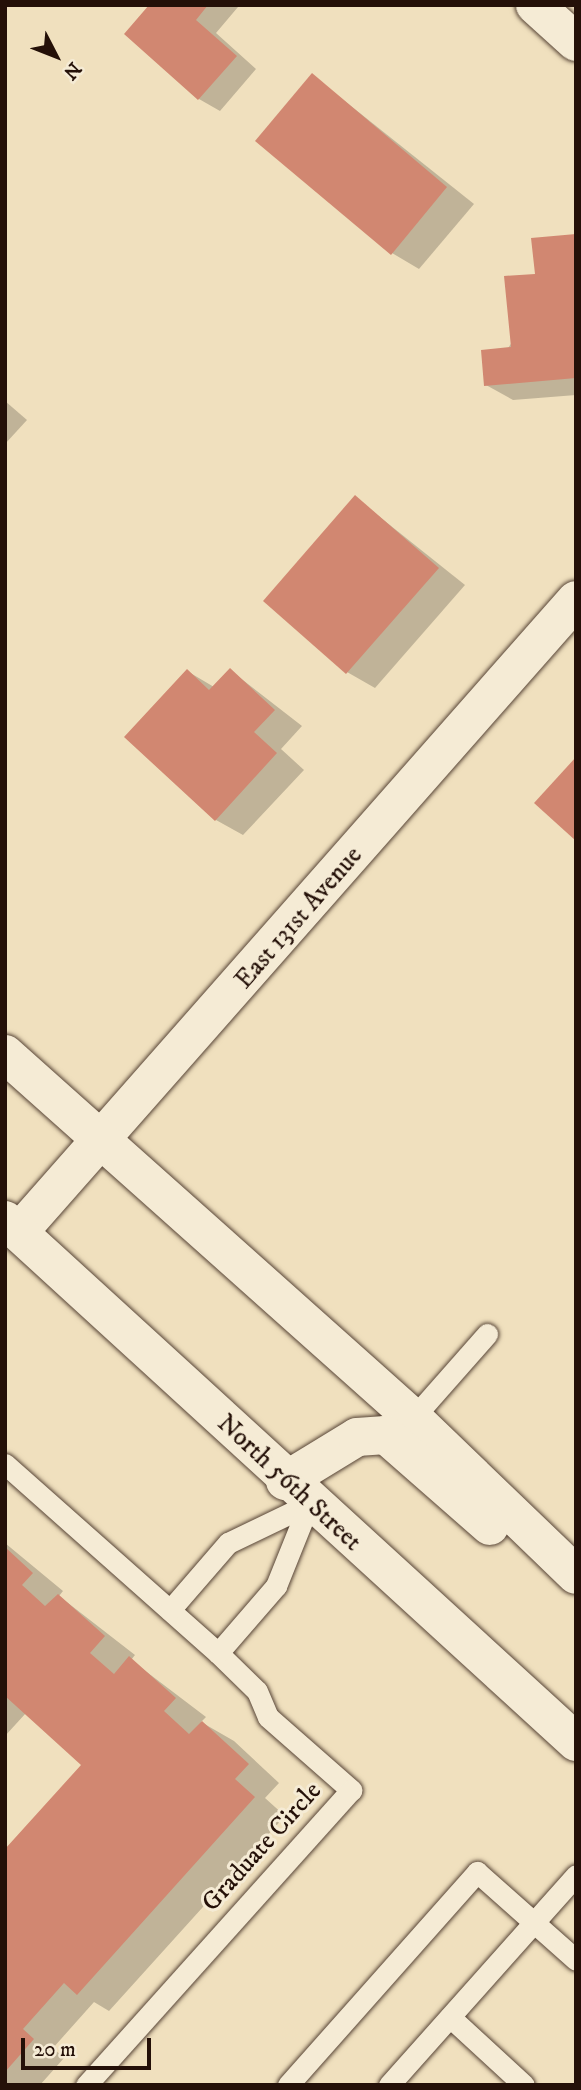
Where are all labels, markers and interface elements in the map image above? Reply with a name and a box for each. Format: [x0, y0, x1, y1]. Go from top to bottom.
north arrow [21, 21, 91, 91]
text: N [58, 57, 86, 84]
street label: East 131st Avenue [229, 840, 369, 996]
street label: North 56th Street [210, 1408, 368, 1558]
street label: Graduate Circle [196, 1776, 328, 1918]
scale bar [24, 2024, 154, 2068]
text: 20 m [34, 2037, 76, 2063]

